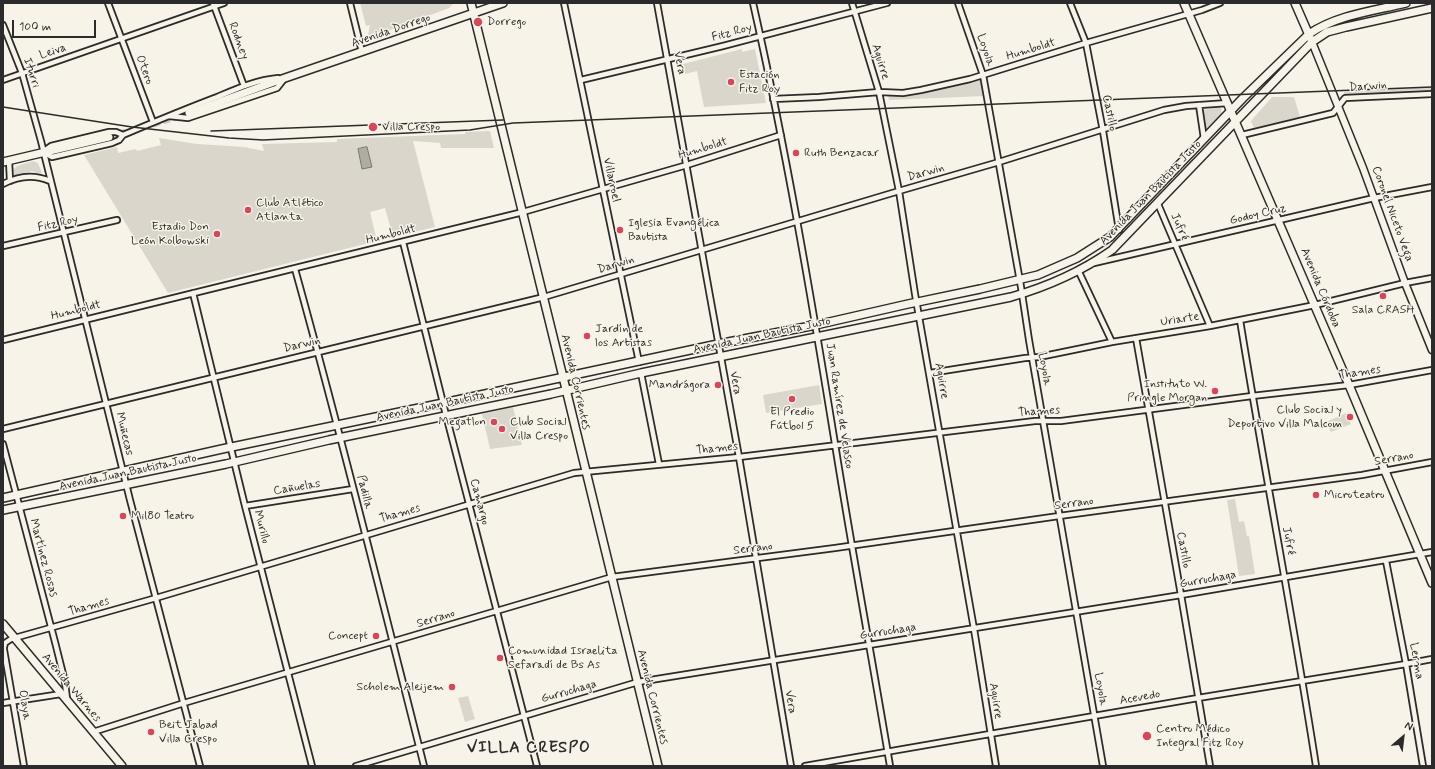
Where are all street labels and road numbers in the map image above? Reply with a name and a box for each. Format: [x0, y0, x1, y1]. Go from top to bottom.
street label: Avenida Dorrego [350, 11, 432, 51]
street label: Rodney [225, 20, 251, 62]
street label: Fitz Roy [710, 21, 754, 45]
street label: Loyola [973, 32, 997, 68]
street label: Humboldt [1005, 36, 1057, 64]
street label: Leiva [38, 41, 68, 63]
street label: Aguirre [868, 43, 892, 81]
street label: Vera [670, 50, 688, 76]
street label: Otero [132, 53, 156, 87]
street label: Iturri [19, 56, 43, 90]
street label: Darwin [1349, 79, 1387, 95]
street label: Castillo [1098, 94, 1120, 132]
street label: Humboldt [677, 135, 729, 163]
street label: Avenida Juan Bautista Justo [1097, 138, 1205, 248]
street label: Villarroel [599, 156, 623, 204]
street label: Darwin [906, 161, 946, 185]
street label: Coronel Niceto Vega [1368, 164, 1416, 264]
street label: Godoy Cruz [1228, 201, 1288, 229]
street label: Jufré [1167, 211, 1191, 243]
street label: Fitz Roy [36, 212, 80, 236]
street label: Humboldt [365, 222, 417, 248]
street label: Avenida Córdoba [1297, 246, 1343, 330]
street label: Darwin [596, 253, 636, 277]
street label: Humboldt [50, 298, 102, 324]
street label: Uriarte [1160, 310, 1200, 330]
street label: Avenida Juan Bautista Justo [692, 314, 832, 358]
street label: Avenida Corrientes [557, 333, 593, 431]
street label: Darwin [282, 334, 322, 356]
street label: Juan Ramírez de Velasco [822, 342, 856, 470]
street label: Loyola [1034, 351, 1054, 387]
street label: Aguirre [931, 362, 951, 400]
street label: Thames [1338, 363, 1382, 383]
street label: Vera [726, 370, 744, 396]
street label: Avenida Juan Bautista Justo [375, 382, 515, 426]
street label: Thames [1017, 403, 1061, 421]
street label: Muñecas [112, 411, 136, 457]
street label: Thames [695, 440, 739, 458]
street label: Serrano [1373, 449, 1415, 469]
street label: Avenida Juan Bautista Justo [58, 451, 198, 495]
street label: Padilla [353, 474, 375, 510]
street label: Cañuelas [273, 477, 321, 499]
street label: Camargo [466, 477, 492, 527]
street label: Serrano [1054, 494, 1094, 514]
street label: Thames [378, 501, 422, 527]
street label: Murillo [250, 509, 272, 545]
street label: Martínez Rosas [26, 517, 60, 599]
street label: Jufré [1278, 526, 1298, 556]
street label: Castillo [1173, 531, 1193, 569]
street label: Serrano [733, 539, 773, 559]
street label: Gurruchaga [1179, 568, 1237, 592]
street label: Thames [67, 594, 111, 620]
street label: Serrano [415, 606, 457, 632]
street label: Gurruchaga [859, 620, 917, 644]
street label: Lerma [1406, 641, 1426, 681]
street label: Avenida Corrientes [633, 648, 671, 746]
street label: Avenida Warnes [38, 651, 104, 725]
street label: Loyola [1090, 671, 1110, 707]
street label: Gurruchaga [540, 677, 598, 707]
street label: Aguirre [985, 682, 1005, 720]
street label: Acevedo [1119, 687, 1161, 709]
street label: Olaya [15, 689, 33, 721]
street label: Vera [781, 689, 799, 715]

